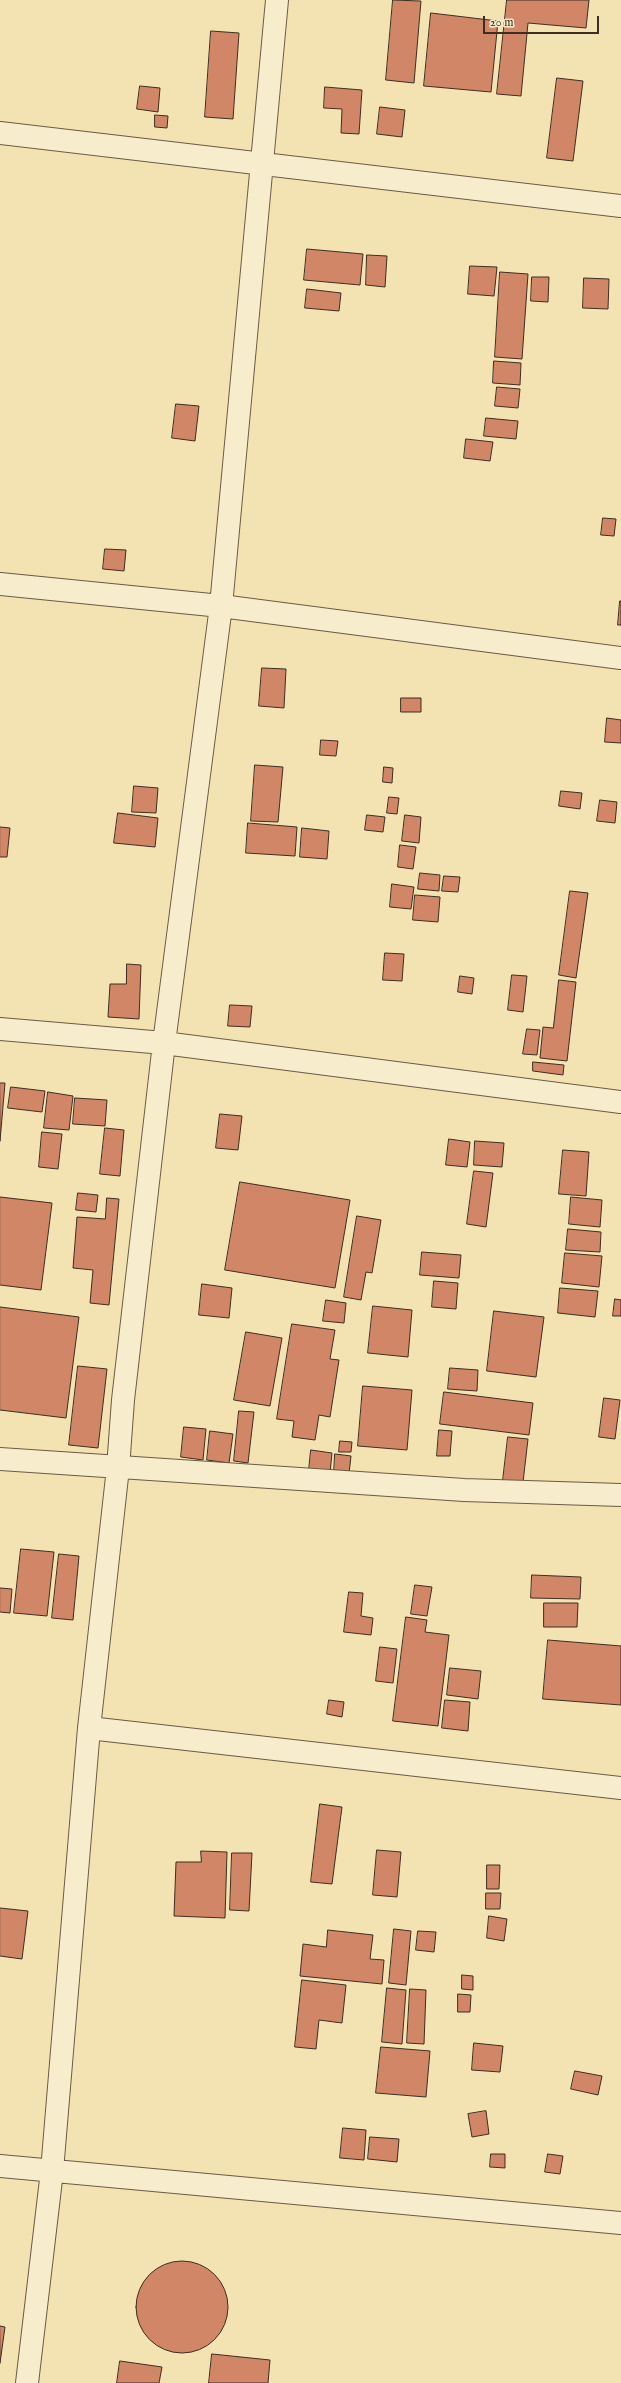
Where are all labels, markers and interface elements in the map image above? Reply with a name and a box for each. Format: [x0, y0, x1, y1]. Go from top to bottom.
scale bar [485, 8, 601, 34]
text: 20 m [490, 15, 513, 30]

